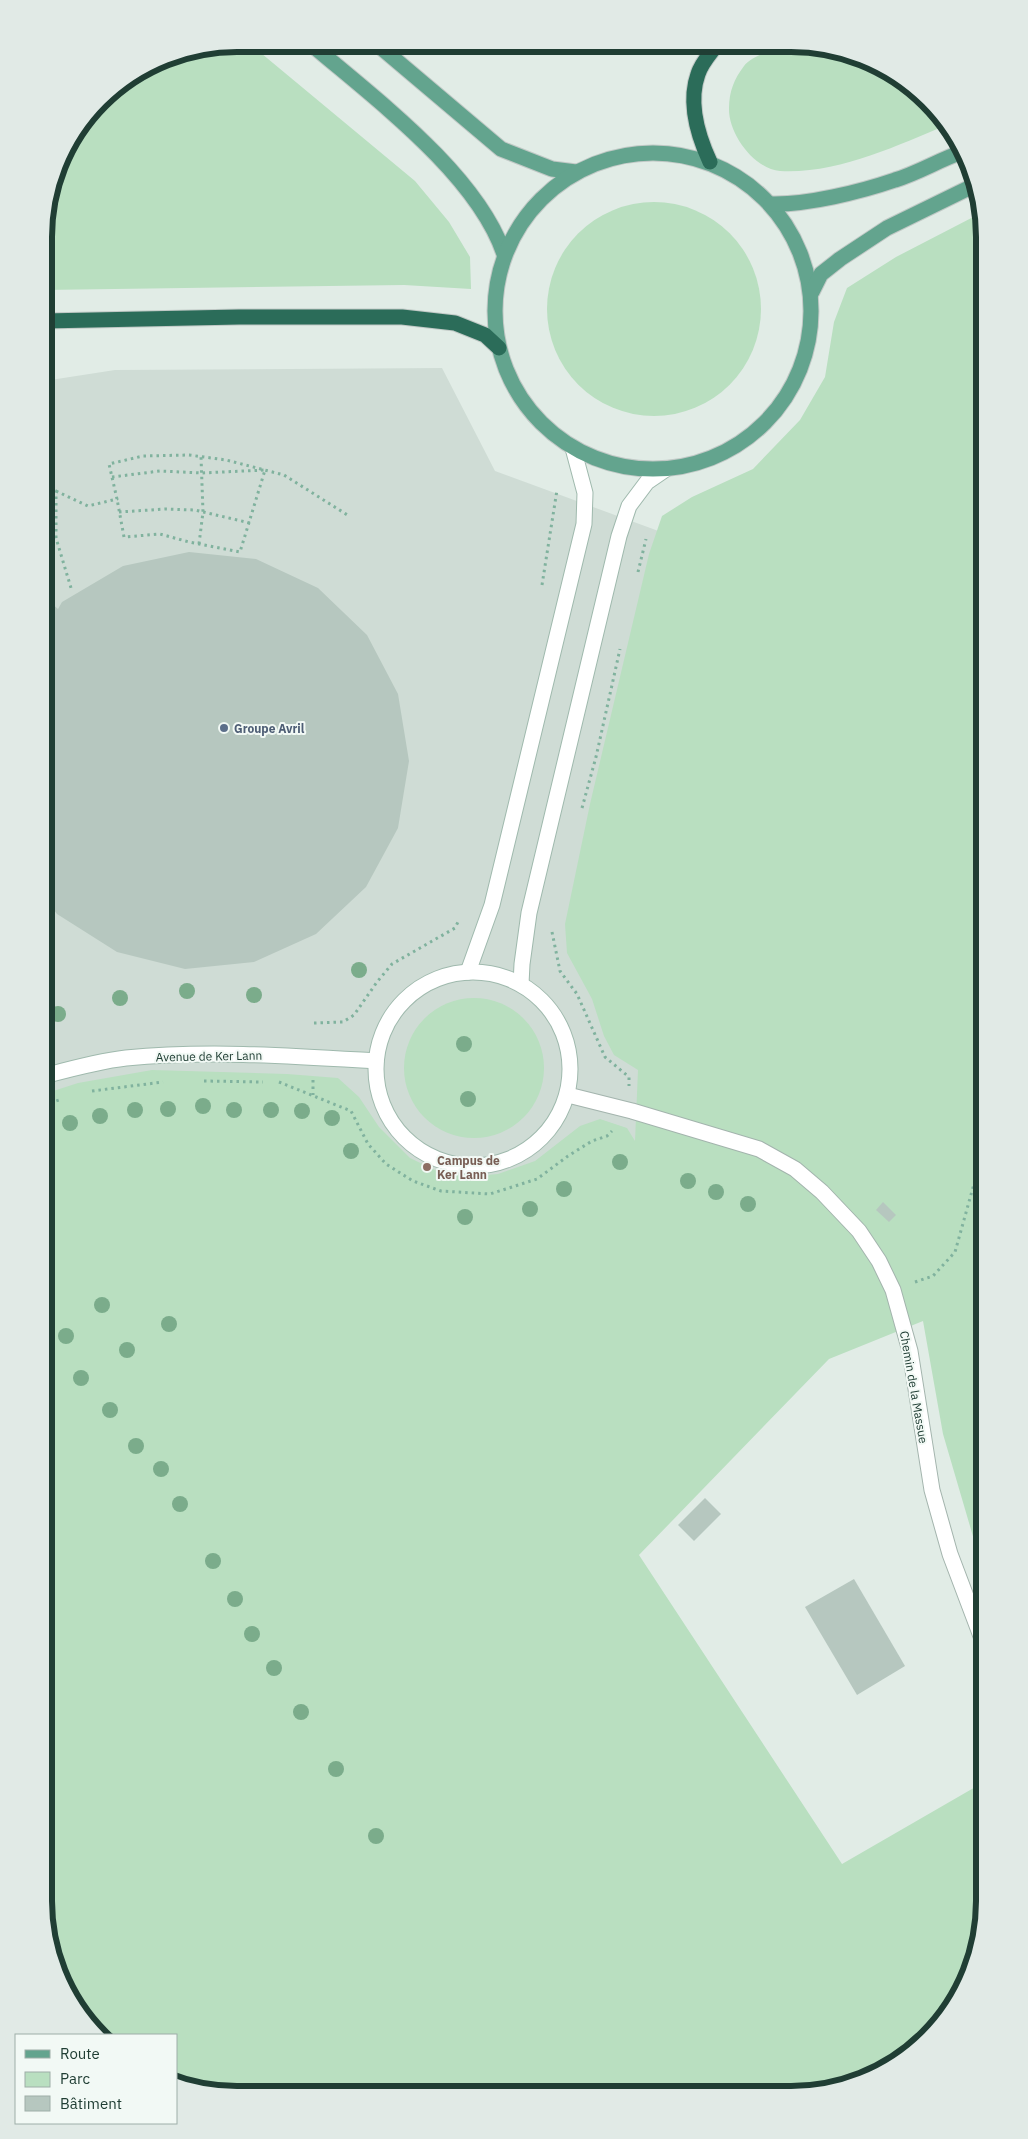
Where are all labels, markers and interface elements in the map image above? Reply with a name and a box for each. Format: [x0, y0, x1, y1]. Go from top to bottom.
place label: Groupe Avril [234, 721, 305, 736]
marker: Groupe Avril [218, 722, 230, 734]
street label: Avenue de Ker Lann [156, 1048, 262, 1064]
place label: Campus de Ker Lann [437, 1153, 500, 1182]
marker: Campus de Ker Lann [421, 1161, 433, 1173]
street label: Chemin de la Massue [897, 1330, 931, 1445]
legend [15, 2034, 178, 2124]
text: Route [60, 2044, 100, 2063]
text: Parc [60, 2069, 90, 2088]
text: Bâtiment [60, 2094, 122, 2113]

